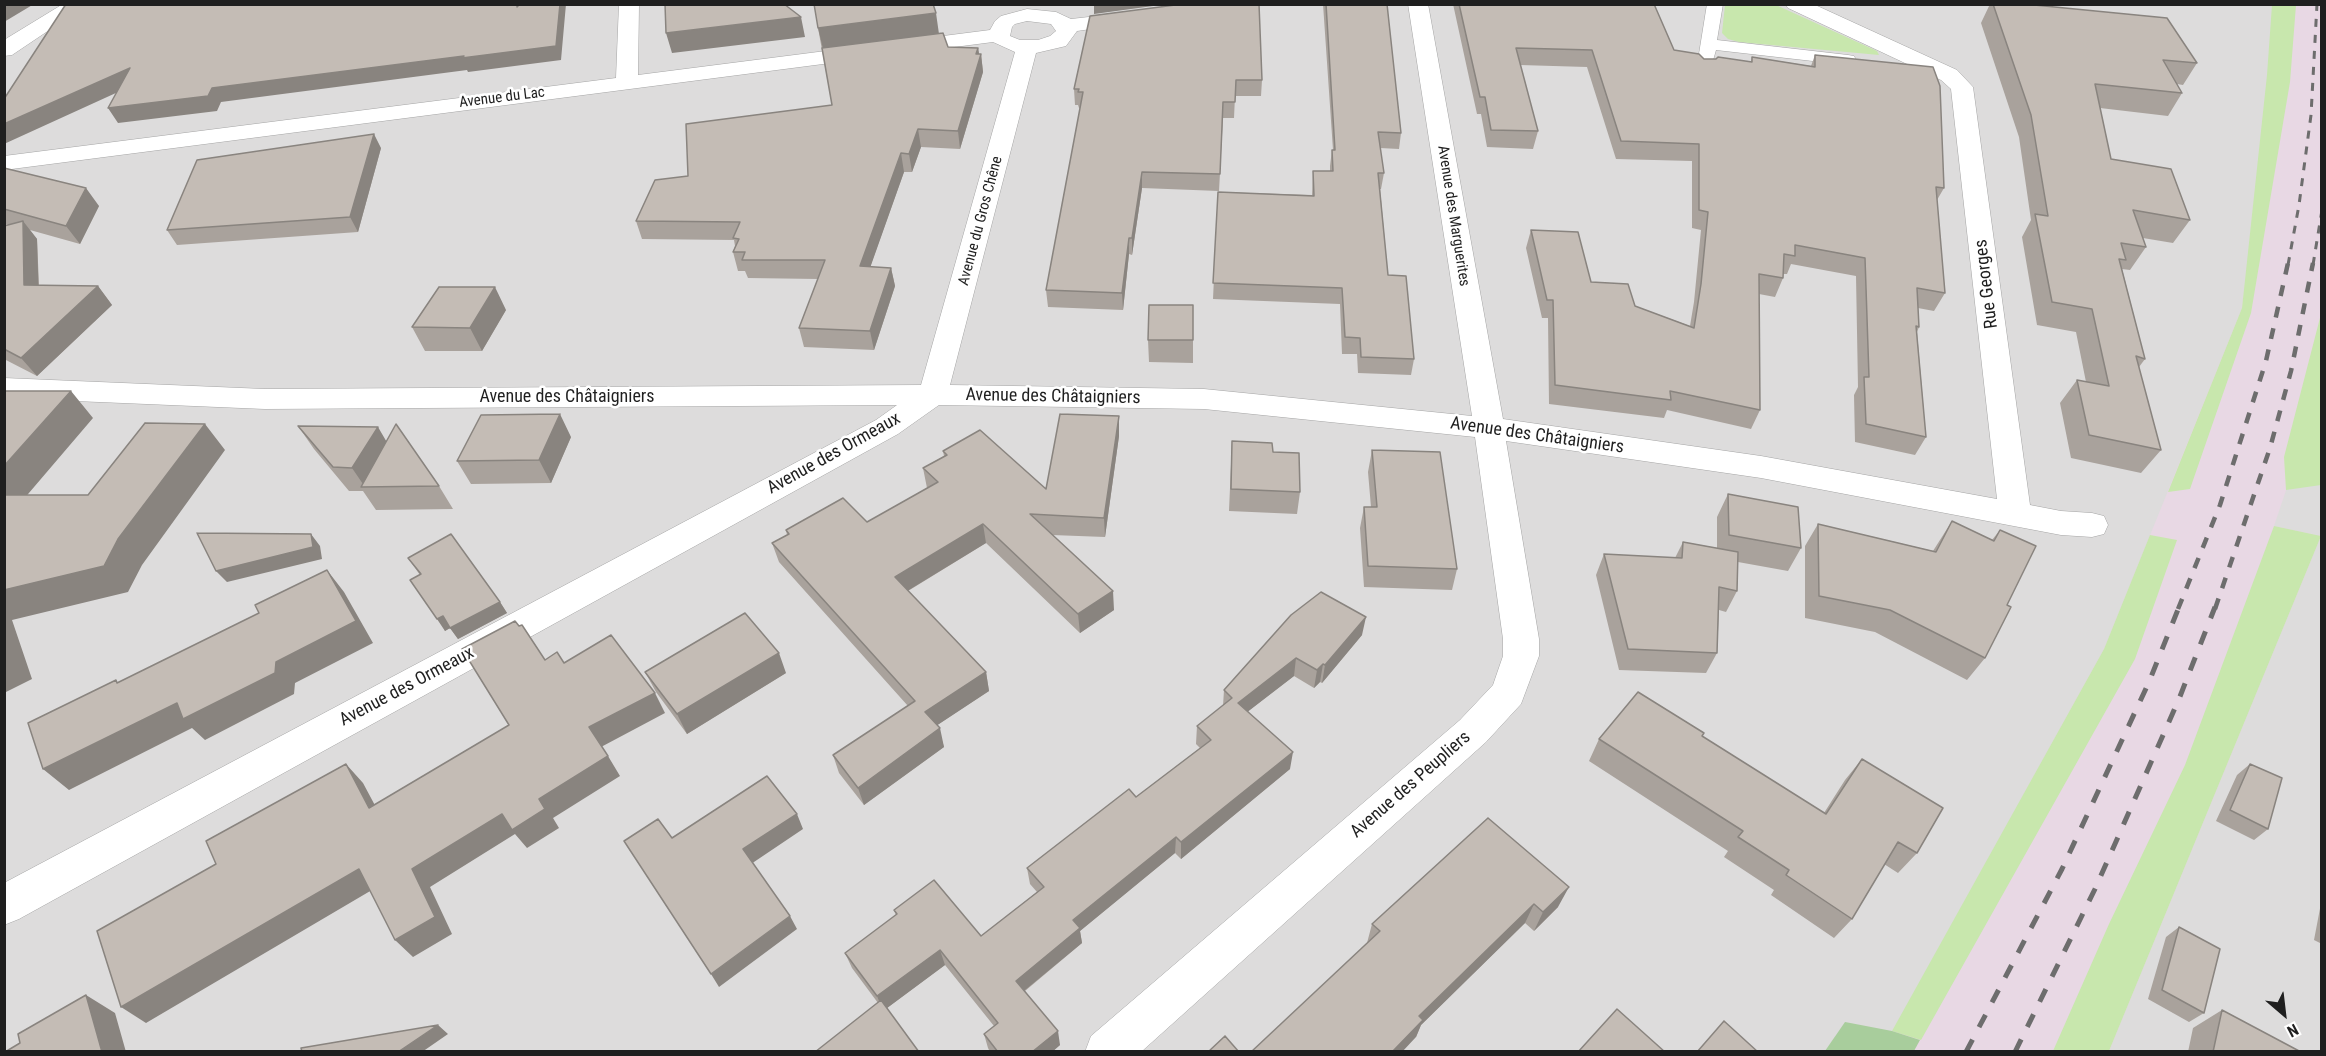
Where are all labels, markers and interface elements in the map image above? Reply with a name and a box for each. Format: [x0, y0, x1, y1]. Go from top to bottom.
street label: Avenue du Lac [458, 84, 546, 112]
street label: Avenue des Marguerites [1433, 144, 1473, 288]
street label: Avenue du Gros Chêne [955, 154, 1007, 288]
street label: Rue Georges [1971, 238, 2003, 330]
street label: Avenue des Châtaigniers [965, 385, 1141, 409]
street label: Avenue des Châtaigniers [479, 386, 655, 408]
street label: Avenue des Ormeaux [764, 408, 904, 500]
street label: Avenue des Châtaigniers [1449, 413, 1625, 459]
street label: Avenue des Ormeaux [336, 642, 478, 732]
street label: Avenue des Peupliers [1347, 727, 1475, 843]
north arrow [2254, 984, 2314, 1044]
text: N [2284, 1020, 2301, 1041]

